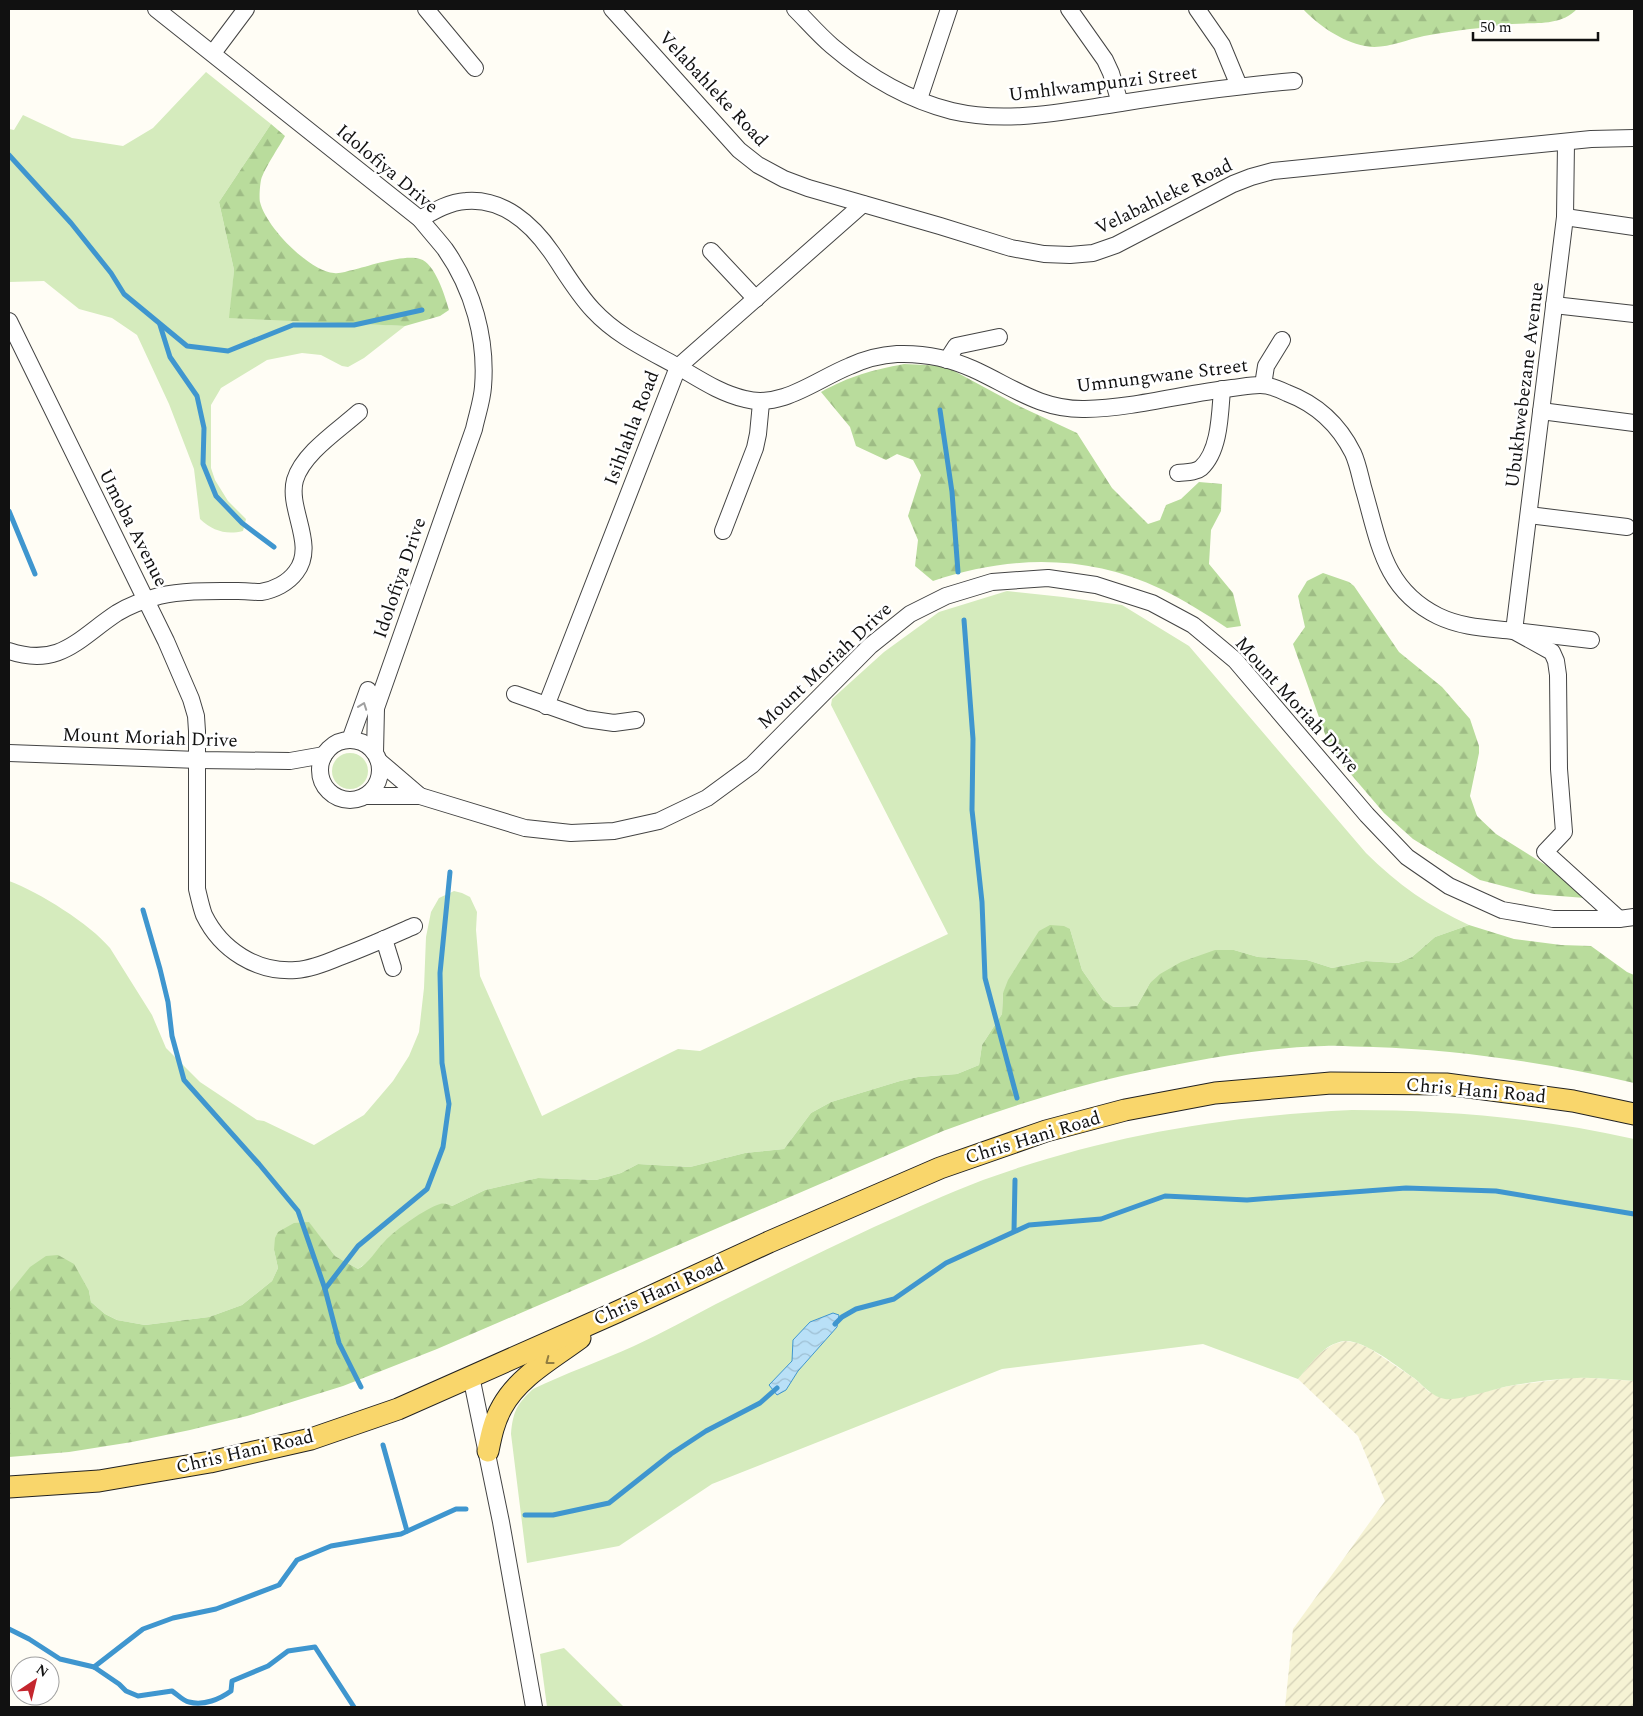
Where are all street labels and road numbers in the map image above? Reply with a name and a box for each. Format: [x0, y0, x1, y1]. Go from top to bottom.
street label: Velabahleke Road [651, 24, 775, 154]
street label: Umhlwampunzi Street [1007, 58, 1199, 110]
street label: Idolofiya Drive [329, 117, 445, 221]
street label: Velabahleke Road [1090, 151, 1238, 243]
street label: Ubukhwebezane Avenue [1498, 280, 1552, 490]
street label: Umnungwane Street [1074, 351, 1250, 401]
street label: Isihlahla Road [597, 366, 667, 490]
street label: Umoba Avenue [91, 464, 175, 592]
street label: Idolofiya Drive [366, 514, 434, 642]
street label: Mount Moriah Drive [751, 596, 899, 736]
street label: Mount Moriah Drive [1228, 630, 1366, 780]
street label: Mount Moriah Drive [62, 720, 238, 756]
street label: Chris Hani Road [1405, 1070, 1547, 1112]
street label: Chris Hani Road [962, 1104, 1104, 1172]
street label: Chris Hani Road [589, 1250, 729, 1334]
street label: Chris Hani Road [173, 1422, 317, 1482]

